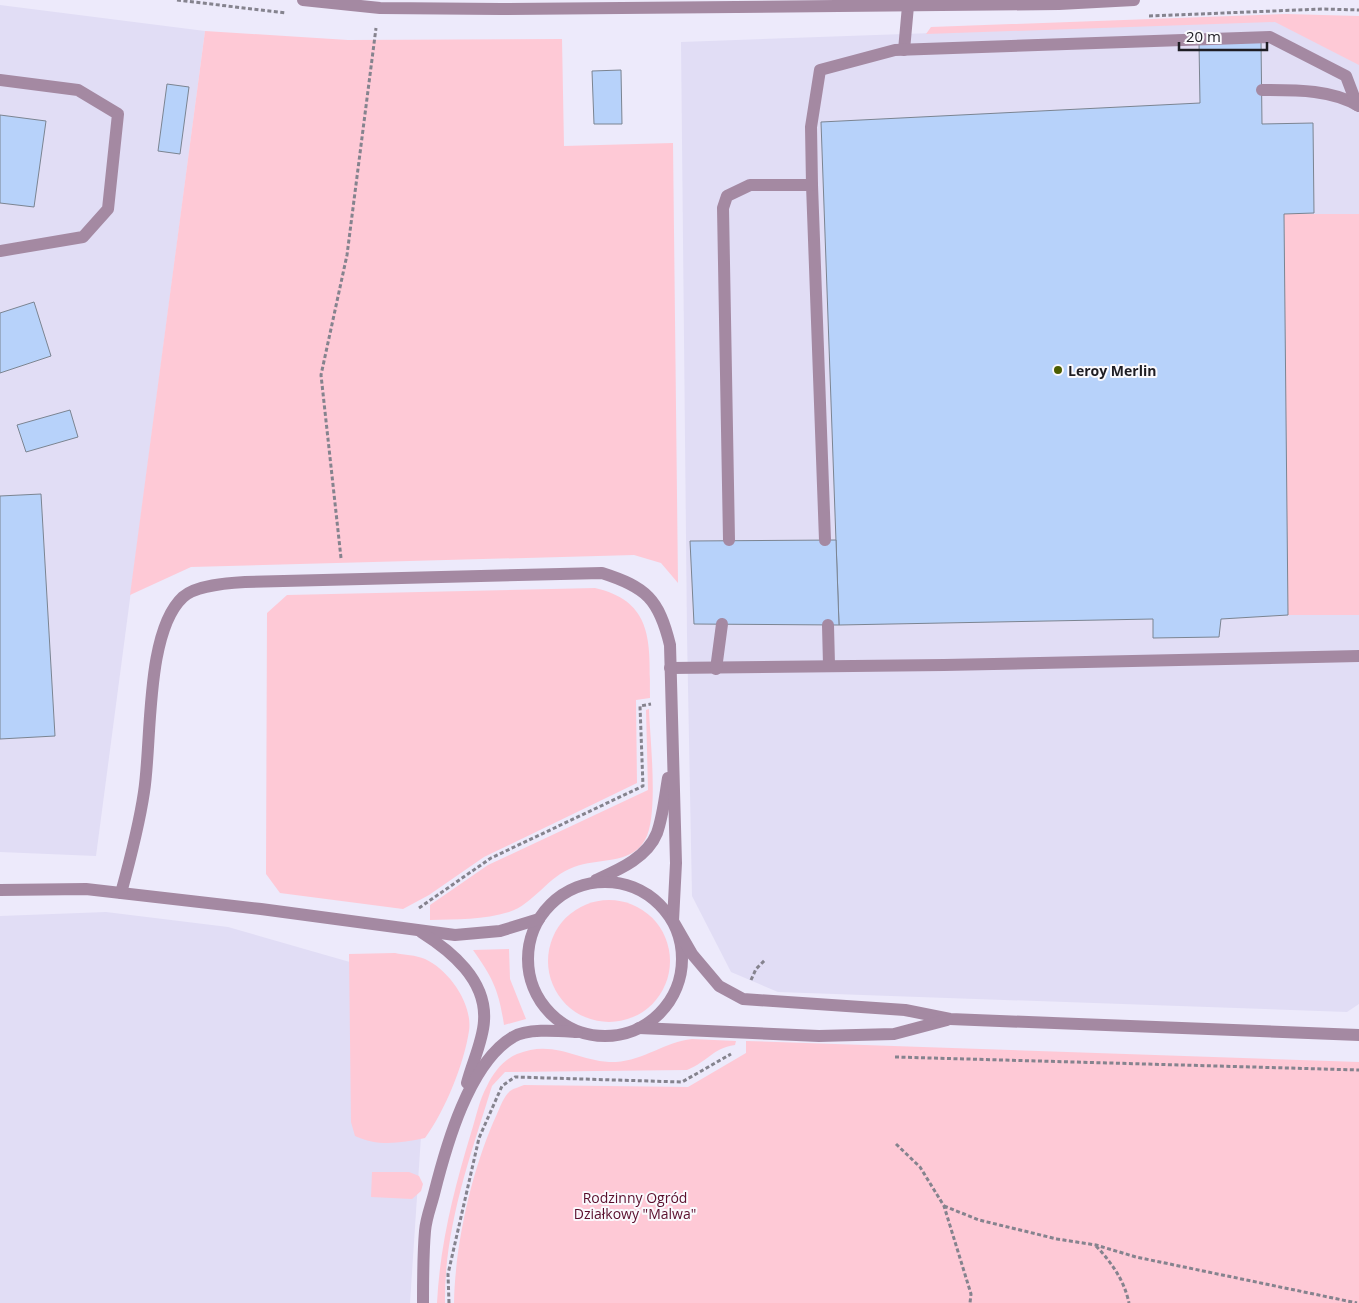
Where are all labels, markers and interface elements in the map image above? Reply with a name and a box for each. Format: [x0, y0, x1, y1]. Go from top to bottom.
scale bar [1179, 20, 1266, 52]
text: 20 m [1186, 26, 1221, 46]
place label: Leroy Merlin [1068, 361, 1156, 380]
marker: Leroy Merlin [1052, 364, 1064, 376]
park label: Rodzinny Ogród Działkowy "Malwa" [574, 1188, 696, 1223]

